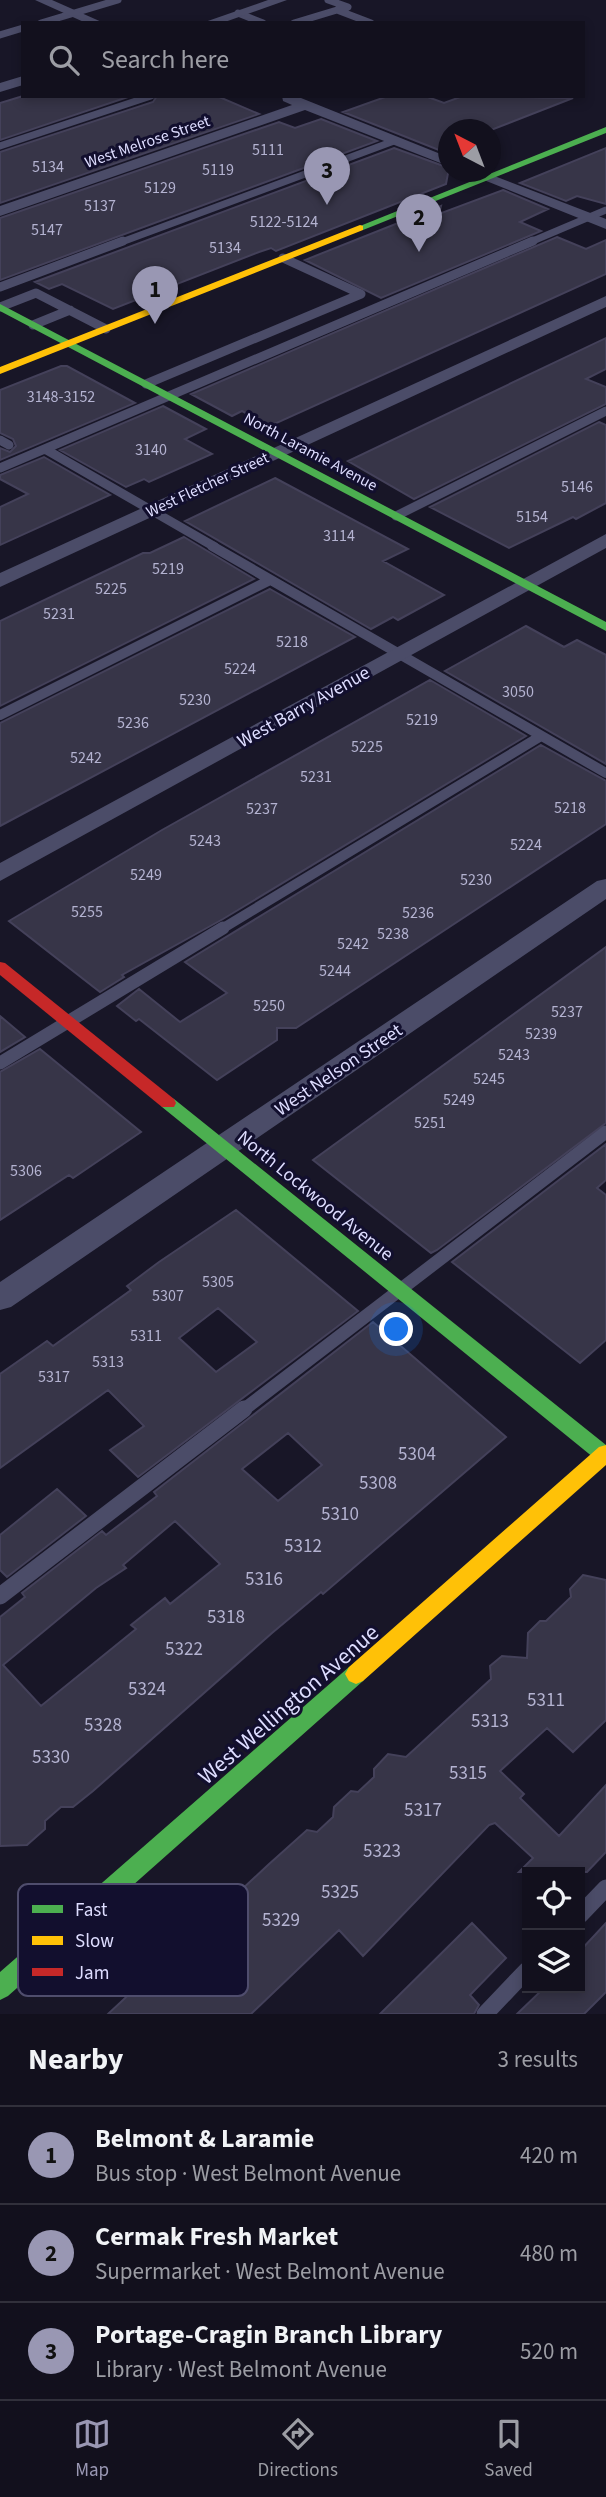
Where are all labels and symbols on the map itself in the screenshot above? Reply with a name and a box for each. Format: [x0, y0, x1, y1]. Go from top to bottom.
street label: West Melrose Street [82, 110, 213, 174]
north arrow [438, 119, 501, 182]
house number: 5111 [252, 139, 284, 161]
pin: 3 [304, 147, 350, 205]
house number: 5134 [32, 156, 64, 178]
house number: 5119 [202, 159, 234, 181]
house number: 5129 [144, 177, 176, 199]
pin: 2 [396, 194, 442, 252]
house number: 5137 [84, 195, 116, 217]
house number: 5122-5124 [250, 211, 318, 233]
house number: 5147 [31, 219, 63, 241]
house number: 5134 [209, 237, 241, 259]
pin: 1 [132, 266, 178, 324]
house number: 3148-3152 [27, 386, 95, 408]
street label: North Laramie Avenue [240, 407, 381, 497]
house number: 3140 [135, 439, 167, 461]
street label: West Fletcher Street [142, 447, 273, 523]
house number: 5146 [561, 476, 593, 498]
house number: 5154 [516, 506, 548, 528]
house number: 3114 [323, 525, 355, 547]
house number: 5219 [152, 558, 184, 580]
house number: 5225 [95, 578, 127, 600]
house number: 5231 [43, 603, 75, 625]
house number: 5218 [276, 631, 308, 653]
house number: 5224 [224, 658, 256, 680]
street label: West Barry Avenue [233, 660, 375, 755]
house number: 3050 [502, 681, 534, 703]
house number: 5230 [179, 689, 211, 711]
house number: 5219 [406, 709, 438, 731]
house number: 5236 [117, 712, 149, 734]
house number: 5225 [351, 736, 383, 758]
house number: 5242 [70, 747, 102, 769]
house number: 5231 [300, 766, 332, 788]
house number: 5218 [554, 797, 586, 819]
house number: 5237 [246, 798, 278, 820]
house number: 5243 [189, 830, 221, 852]
house number: 5224 [510, 834, 542, 856]
house number: 5249 [130, 864, 162, 886]
house number: 5230 [460, 869, 492, 891]
house number: 5255 [71, 901, 103, 923]
house number: 5236 [402, 902, 434, 924]
house number: 5238 [377, 923, 409, 945]
house number: 5242 [337, 933, 369, 955]
house number: 5244 [319, 960, 351, 982]
house number: 5250 [253, 995, 285, 1017]
house number: 5237 [551, 1001, 583, 1023]
street label: West Nelson Street [270, 1017, 409, 1123]
house number: 5239 [525, 1023, 557, 1045]
house number: 5243 [498, 1044, 530, 1066]
house number: 5245 [473, 1068, 505, 1090]
house number: 5249 [443, 1089, 475, 1111]
house number: 5251 [414, 1112, 446, 1134]
street label: North Lockwood Avenue [231, 1125, 399, 1268]
house number: 5306 [10, 1160, 42, 1182]
house number: 5305 [202, 1271, 234, 1293]
house number: 5307 [152, 1285, 184, 1307]
your location [379, 1312, 413, 1346]
house number: 5311 [130, 1325, 162, 1347]
house number: 5313 [92, 1351, 124, 1373]
house number: 5317 [38, 1366, 70, 1388]
house number: 5304 [398, 1441, 436, 1468]
house number: 5308 [359, 1470, 397, 1497]
house number: 5310 [321, 1501, 359, 1528]
house number: 5312 [284, 1533, 322, 1560]
house number: 5316 [245, 1566, 283, 1593]
house number: 5318 [207, 1604, 245, 1631]
street label: West Wellington Avenue [191, 1616, 386, 1792]
house number: 5322 [165, 1636, 203, 1663]
house number: 5324 [128, 1676, 166, 1703]
house number: 5311 [527, 1687, 565, 1714]
house number: 5313 [471, 1708, 509, 1735]
house number: 5328 [84, 1712, 122, 1739]
house number: 5330 [32, 1744, 70, 1771]
house number: 5315 [449, 1760, 487, 1787]
house number: 5317 [404, 1797, 442, 1824]
house number: 5323 [363, 1838, 401, 1865]
house number: 5325 [321, 1879, 359, 1906]
legend [18, 1884, 248, 1996]
text: Fast [75, 1897, 108, 1924]
house number: 5329 [262, 1907, 300, 1934]
text: Slow [75, 1928, 114, 1955]
text: Jam [75, 1960, 109, 1987]

